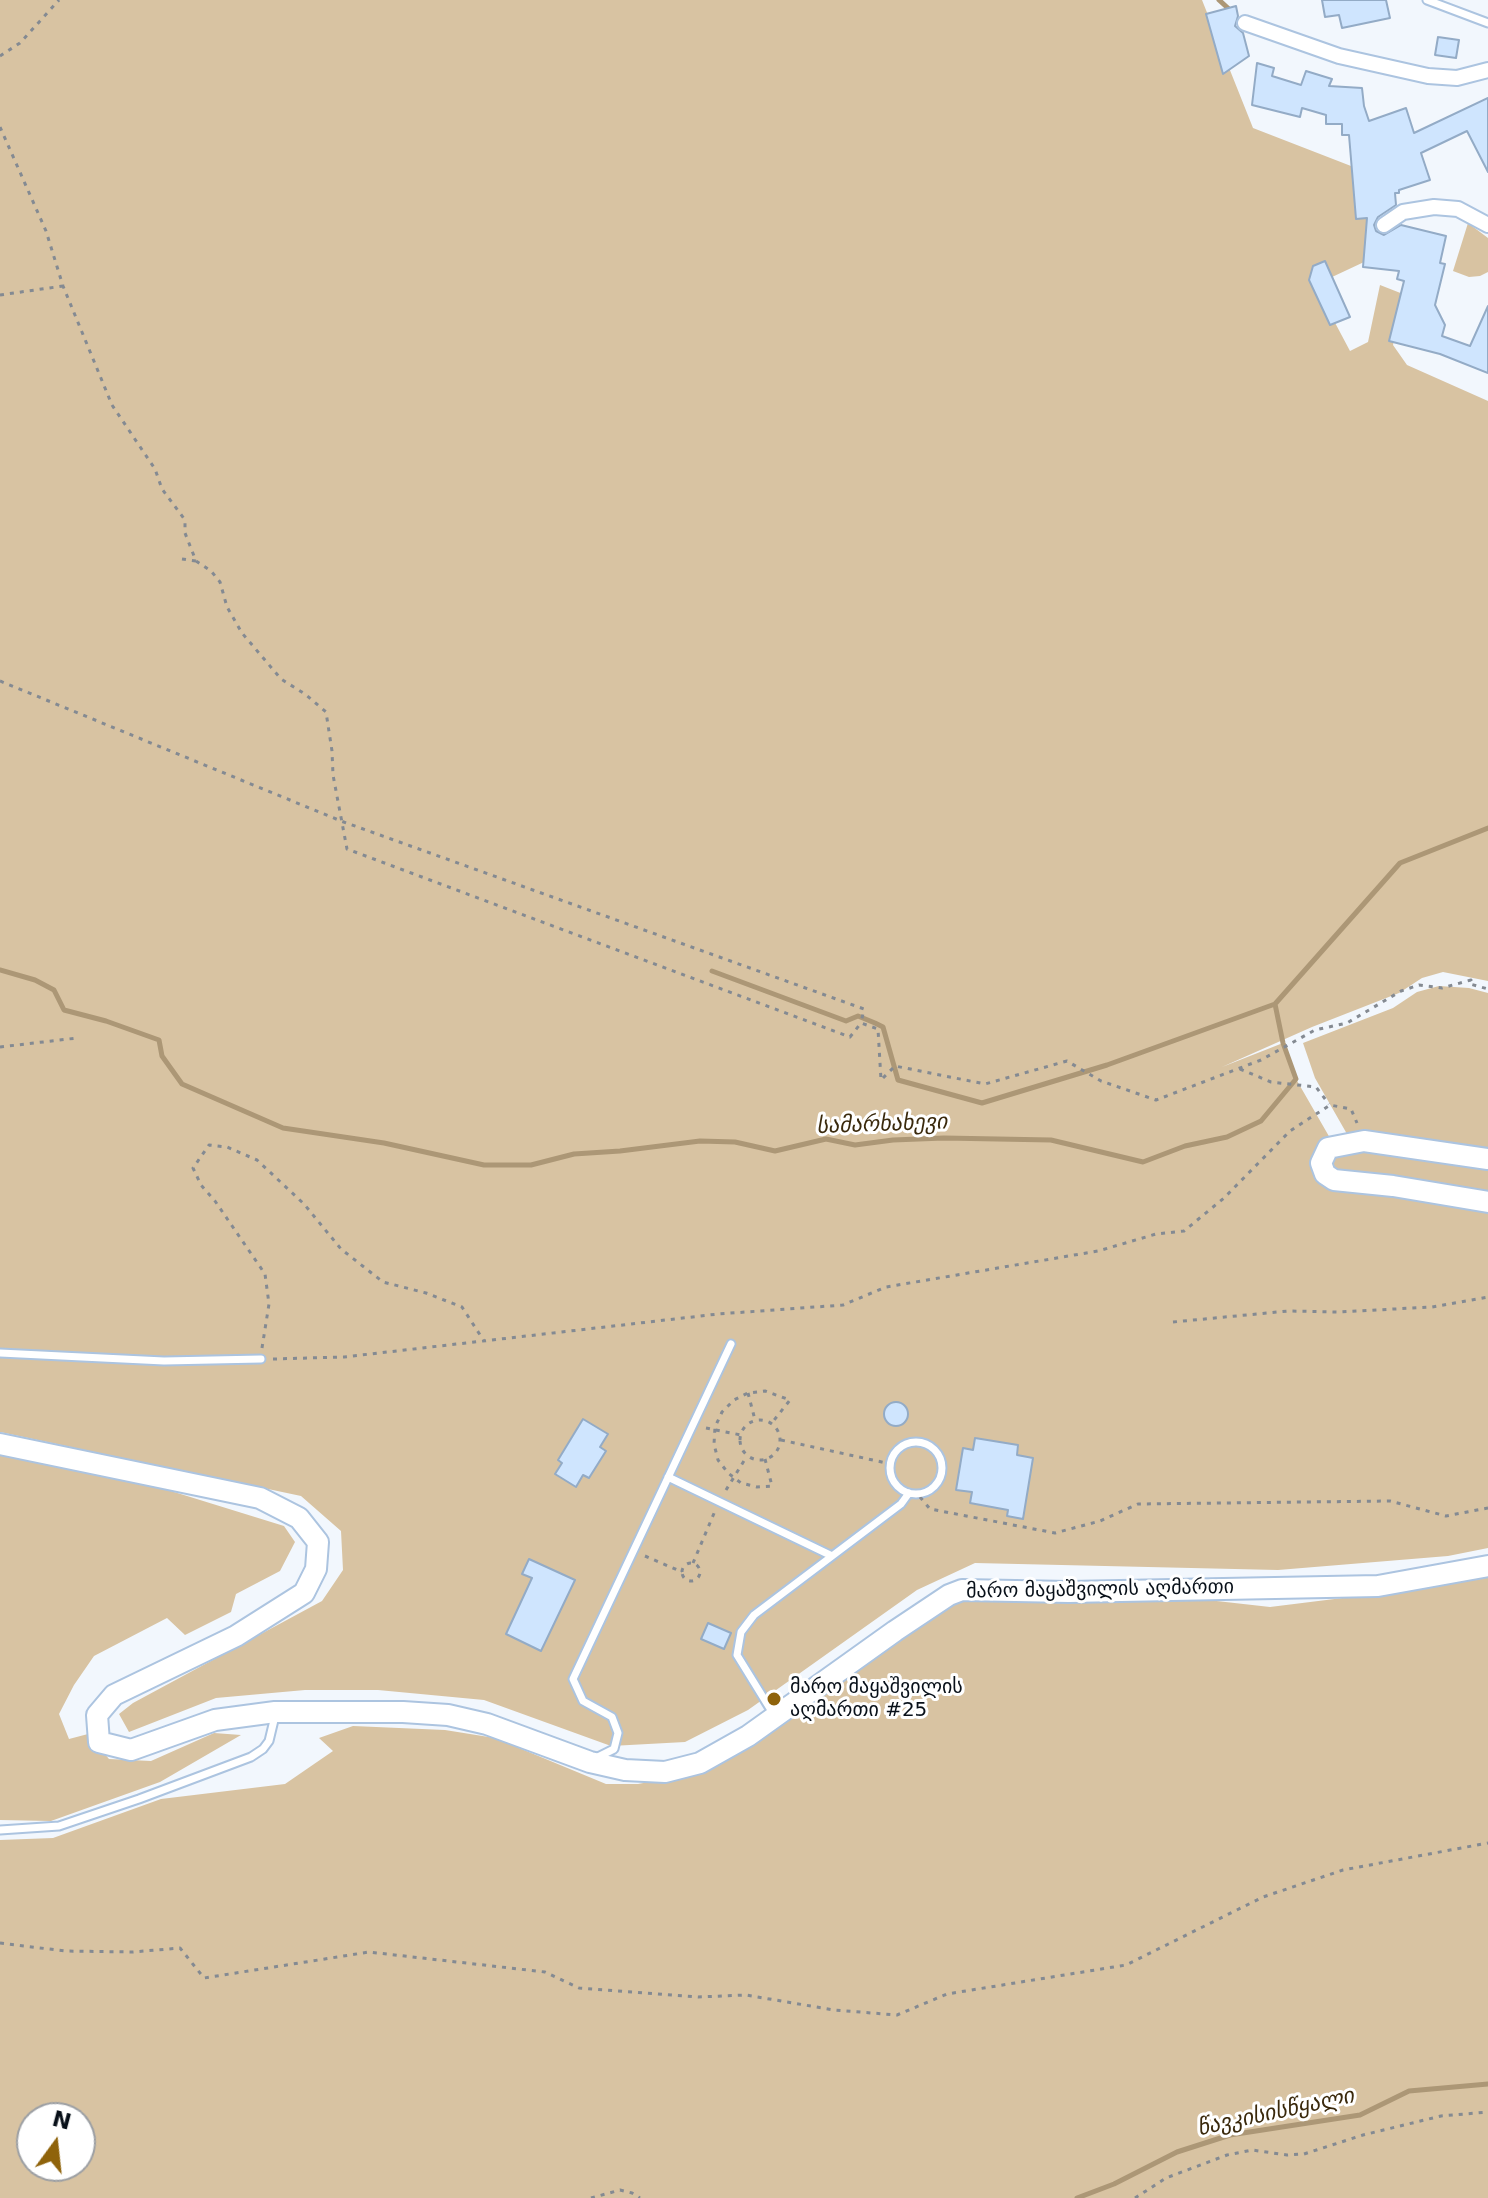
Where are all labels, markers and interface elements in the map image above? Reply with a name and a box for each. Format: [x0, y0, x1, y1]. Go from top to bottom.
water label: სამარხახევი [816, 1110, 948, 1140]
street label: მარო მაყაშვილის აღმართი [966, 1576, 1234, 1604]
place label: მარო მაყაშვილის აღმართი #25 [790, 1676, 963, 1723]
marker: მარო მაყაშვილის აღმართი #25 [765, 1690, 783, 1708]
water label: წავკისისწყალი [1195, 2083, 1357, 2143]
north arrow [16, 2102, 96, 2182]
text: N [50, 2106, 74, 2135]

